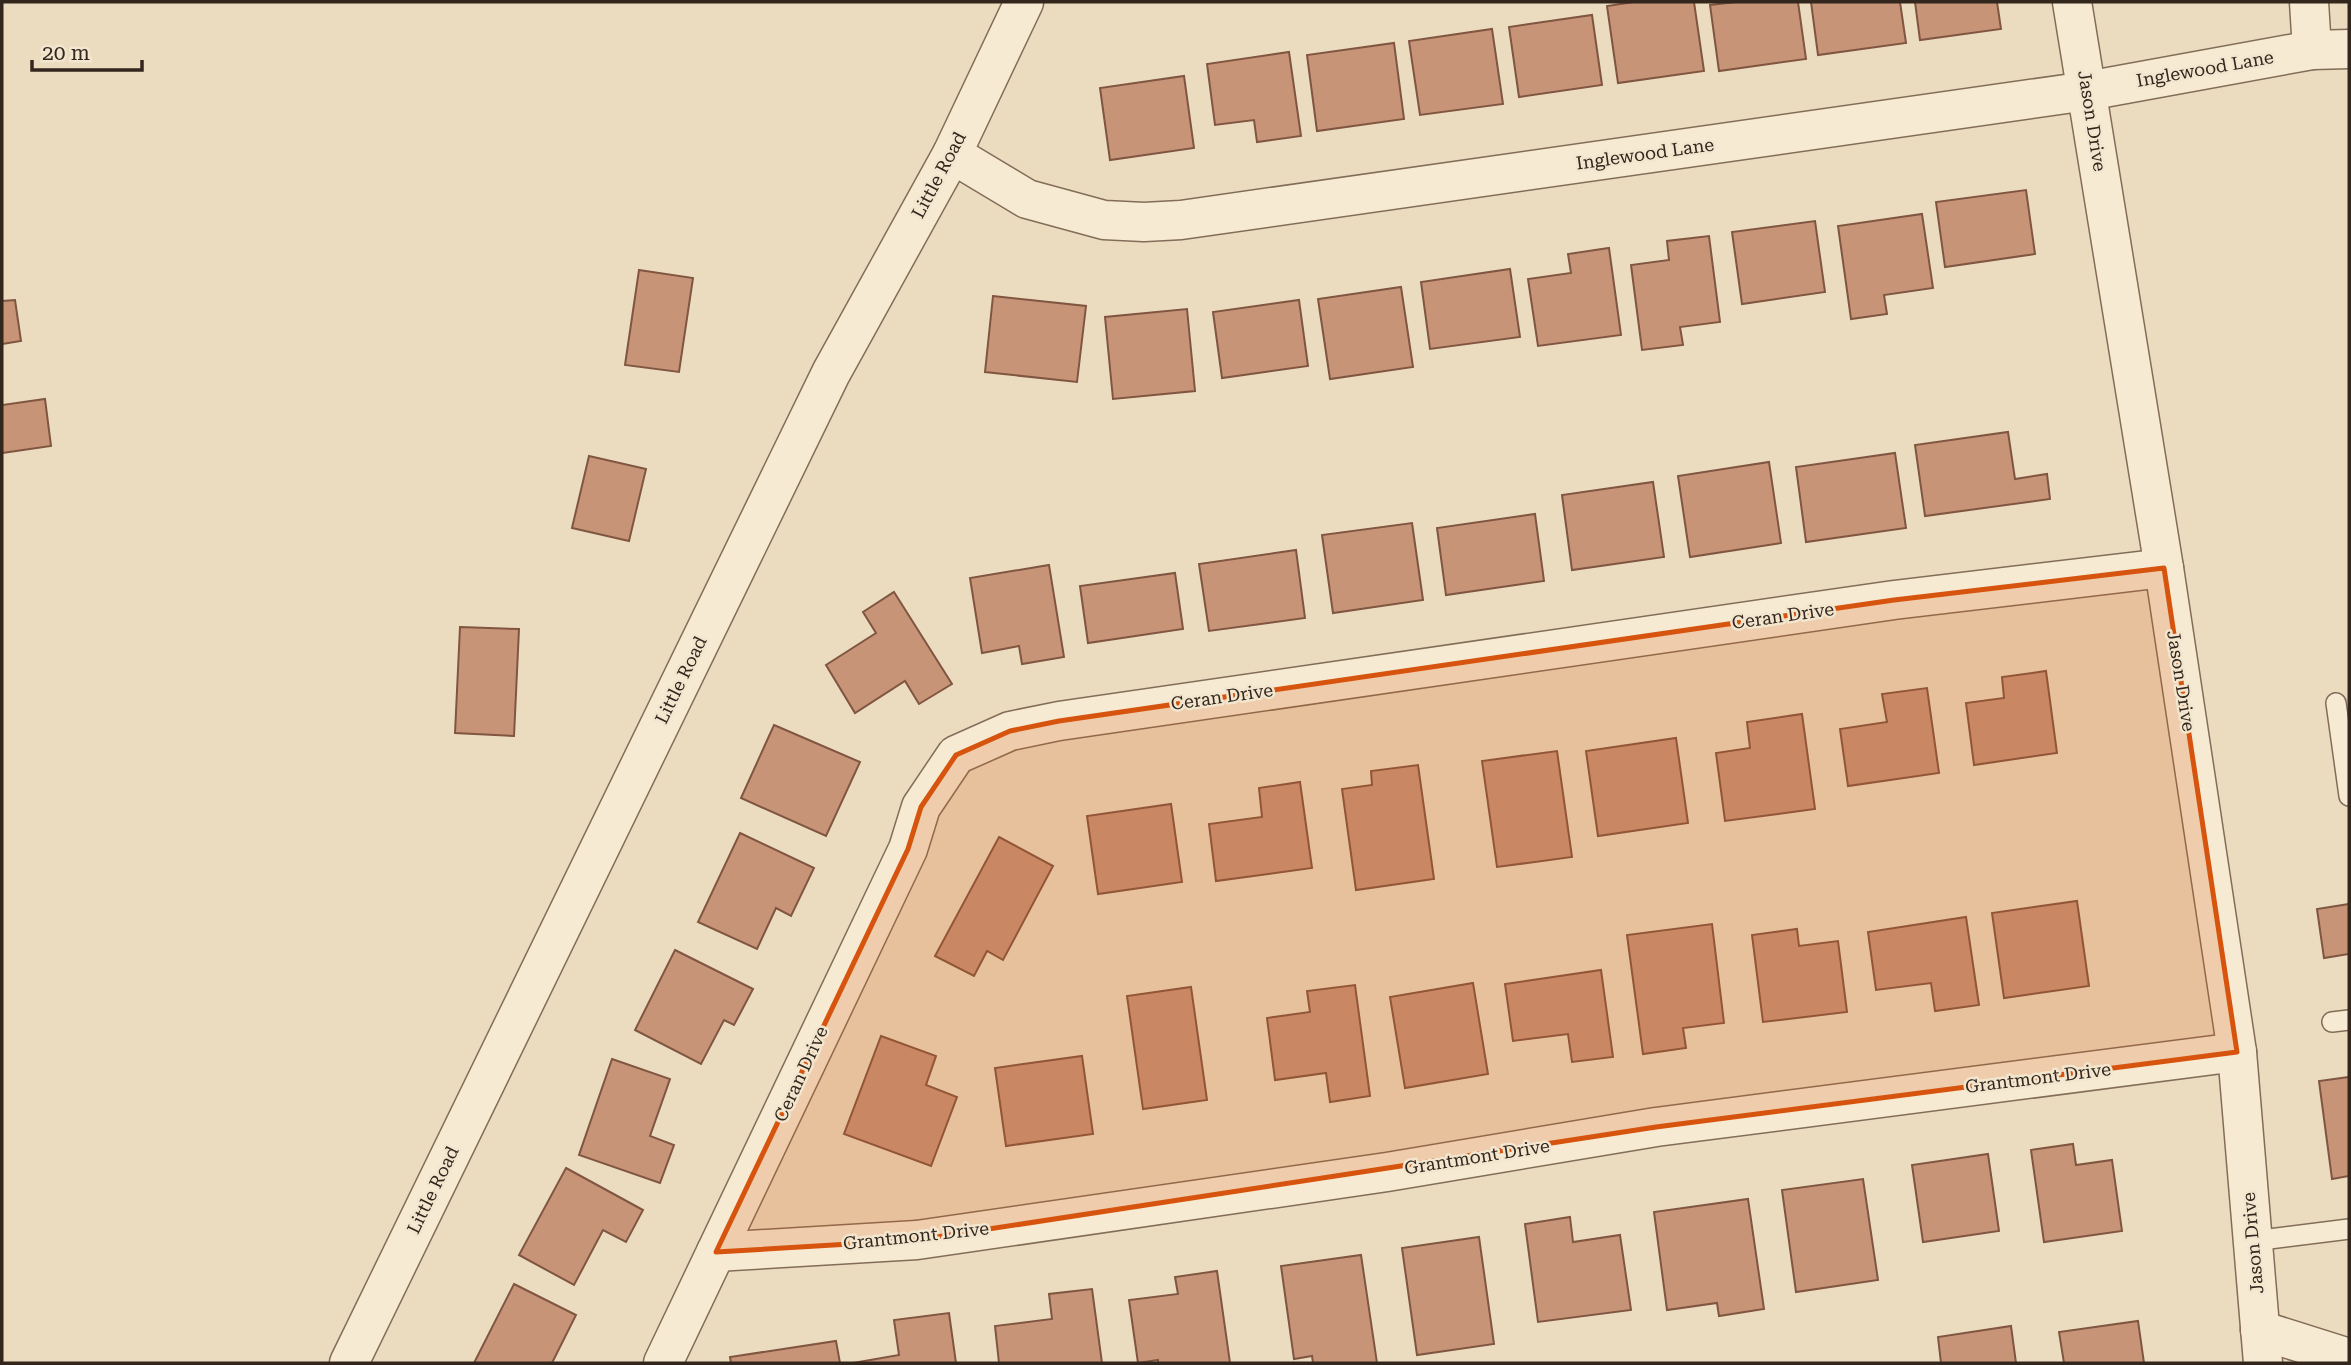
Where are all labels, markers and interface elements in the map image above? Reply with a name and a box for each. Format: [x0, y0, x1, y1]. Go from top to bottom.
scale bar [32, 28, 142, 72]
text: 20 m [42, 41, 90, 65]
street label: Inglewood Lane [2135, 46, 2275, 91]
street label: Jason Drive [2074, 69, 2111, 173]
street label: Little Road [907, 128, 970, 222]
street label: Inglewood Lane [1575, 133, 1715, 174]
street label: Ceran Drive [1730, 598, 1836, 633]
street label: Jason Drive [2163, 629, 2200, 733]
street label: Little Road [650, 632, 711, 727]
street label: Ceran Drive [1169, 679, 1275, 714]
street label: Ceran Drive [769, 1023, 832, 1125]
street label: Grantmont Drive [1964, 1058, 2112, 1097]
street label: Grantmont Drive [1403, 1135, 1551, 1178]
street label: Little Road [402, 1142, 463, 1237]
street label: Jason Drive [2238, 1191, 2267, 1295]
street label: Grantmont Drive [842, 1217, 990, 1254]

